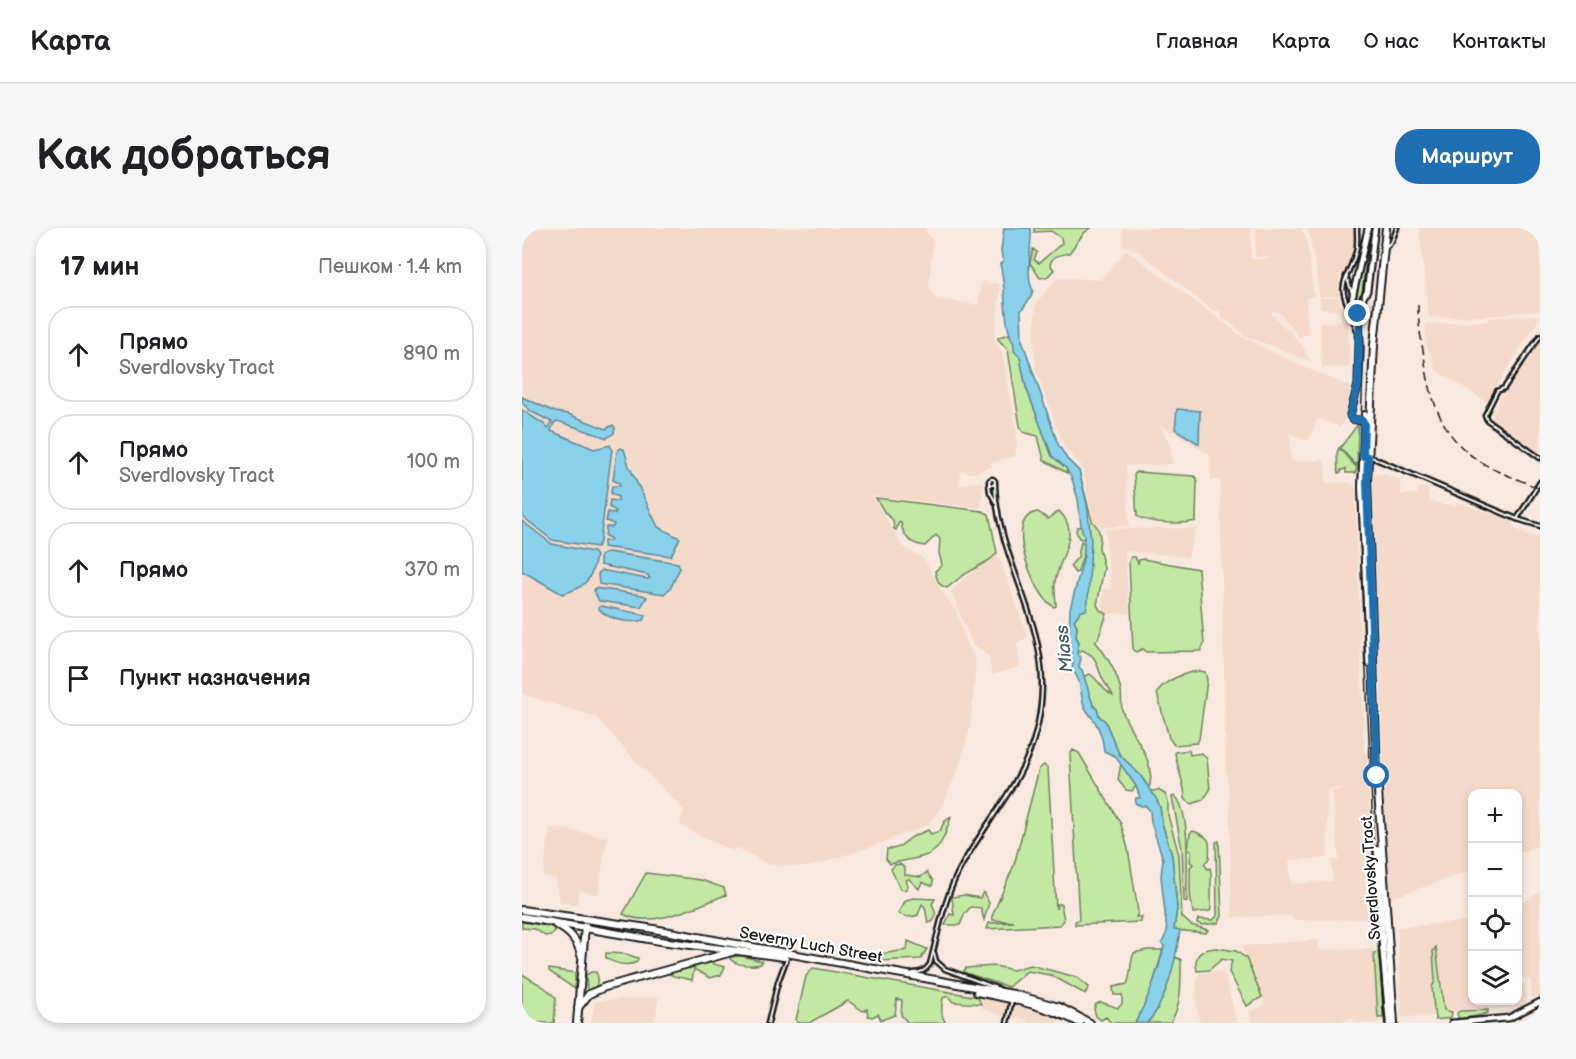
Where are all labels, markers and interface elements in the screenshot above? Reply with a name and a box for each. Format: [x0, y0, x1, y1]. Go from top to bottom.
text: Карта [30, 25, 110, 58]
text: Главная [1155, 29, 1238, 54]
text: Карта [1271, 29, 1330, 54]
text: О нас [1363, 29, 1419, 54]
text: Контакты [1452, 29, 1546, 54]
button: Маршрут [1395, 129, 1540, 184]
text: Как добраться [36, 131, 331, 182]
text: 17 мин [60, 252, 139, 283]
text: Пешком · 1.4 km [318, 255, 462, 279]
route end [1344, 300, 1370, 326]
text: Прямо [119, 329, 188, 356]
icon: ahead [62, 338, 95, 371]
text: 890 m [403, 342, 460, 366]
text: Sverdlovsky Tract [119, 356, 274, 380]
text: Прямо [119, 437, 188, 464]
icon: ahead [62, 446, 95, 479]
text: 100 m [407, 450, 460, 474]
text: Sverdlovsky Tract [119, 464, 274, 488]
icon: ahead [62, 554, 95, 587]
text: Прямо [119, 557, 188, 584]
text: 370 m [404, 558, 460, 582]
water label: Miass [1052, 624, 1077, 674]
icon: arrive [62, 662, 95, 695]
text: Пункт назначения [119, 665, 311, 692]
route start [1363, 762, 1389, 788]
map controls [1468, 789, 1522, 1005]
button: + [1468, 789, 1522, 843]
street label: Sverdlovsky Tract [1358, 815, 1385, 941]
button: − [1468, 843, 1522, 897]
button: locate [1468, 897, 1522, 951]
street label: Severny Luch Street [738, 924, 884, 967]
button: layers [1468, 951, 1522, 1005]

